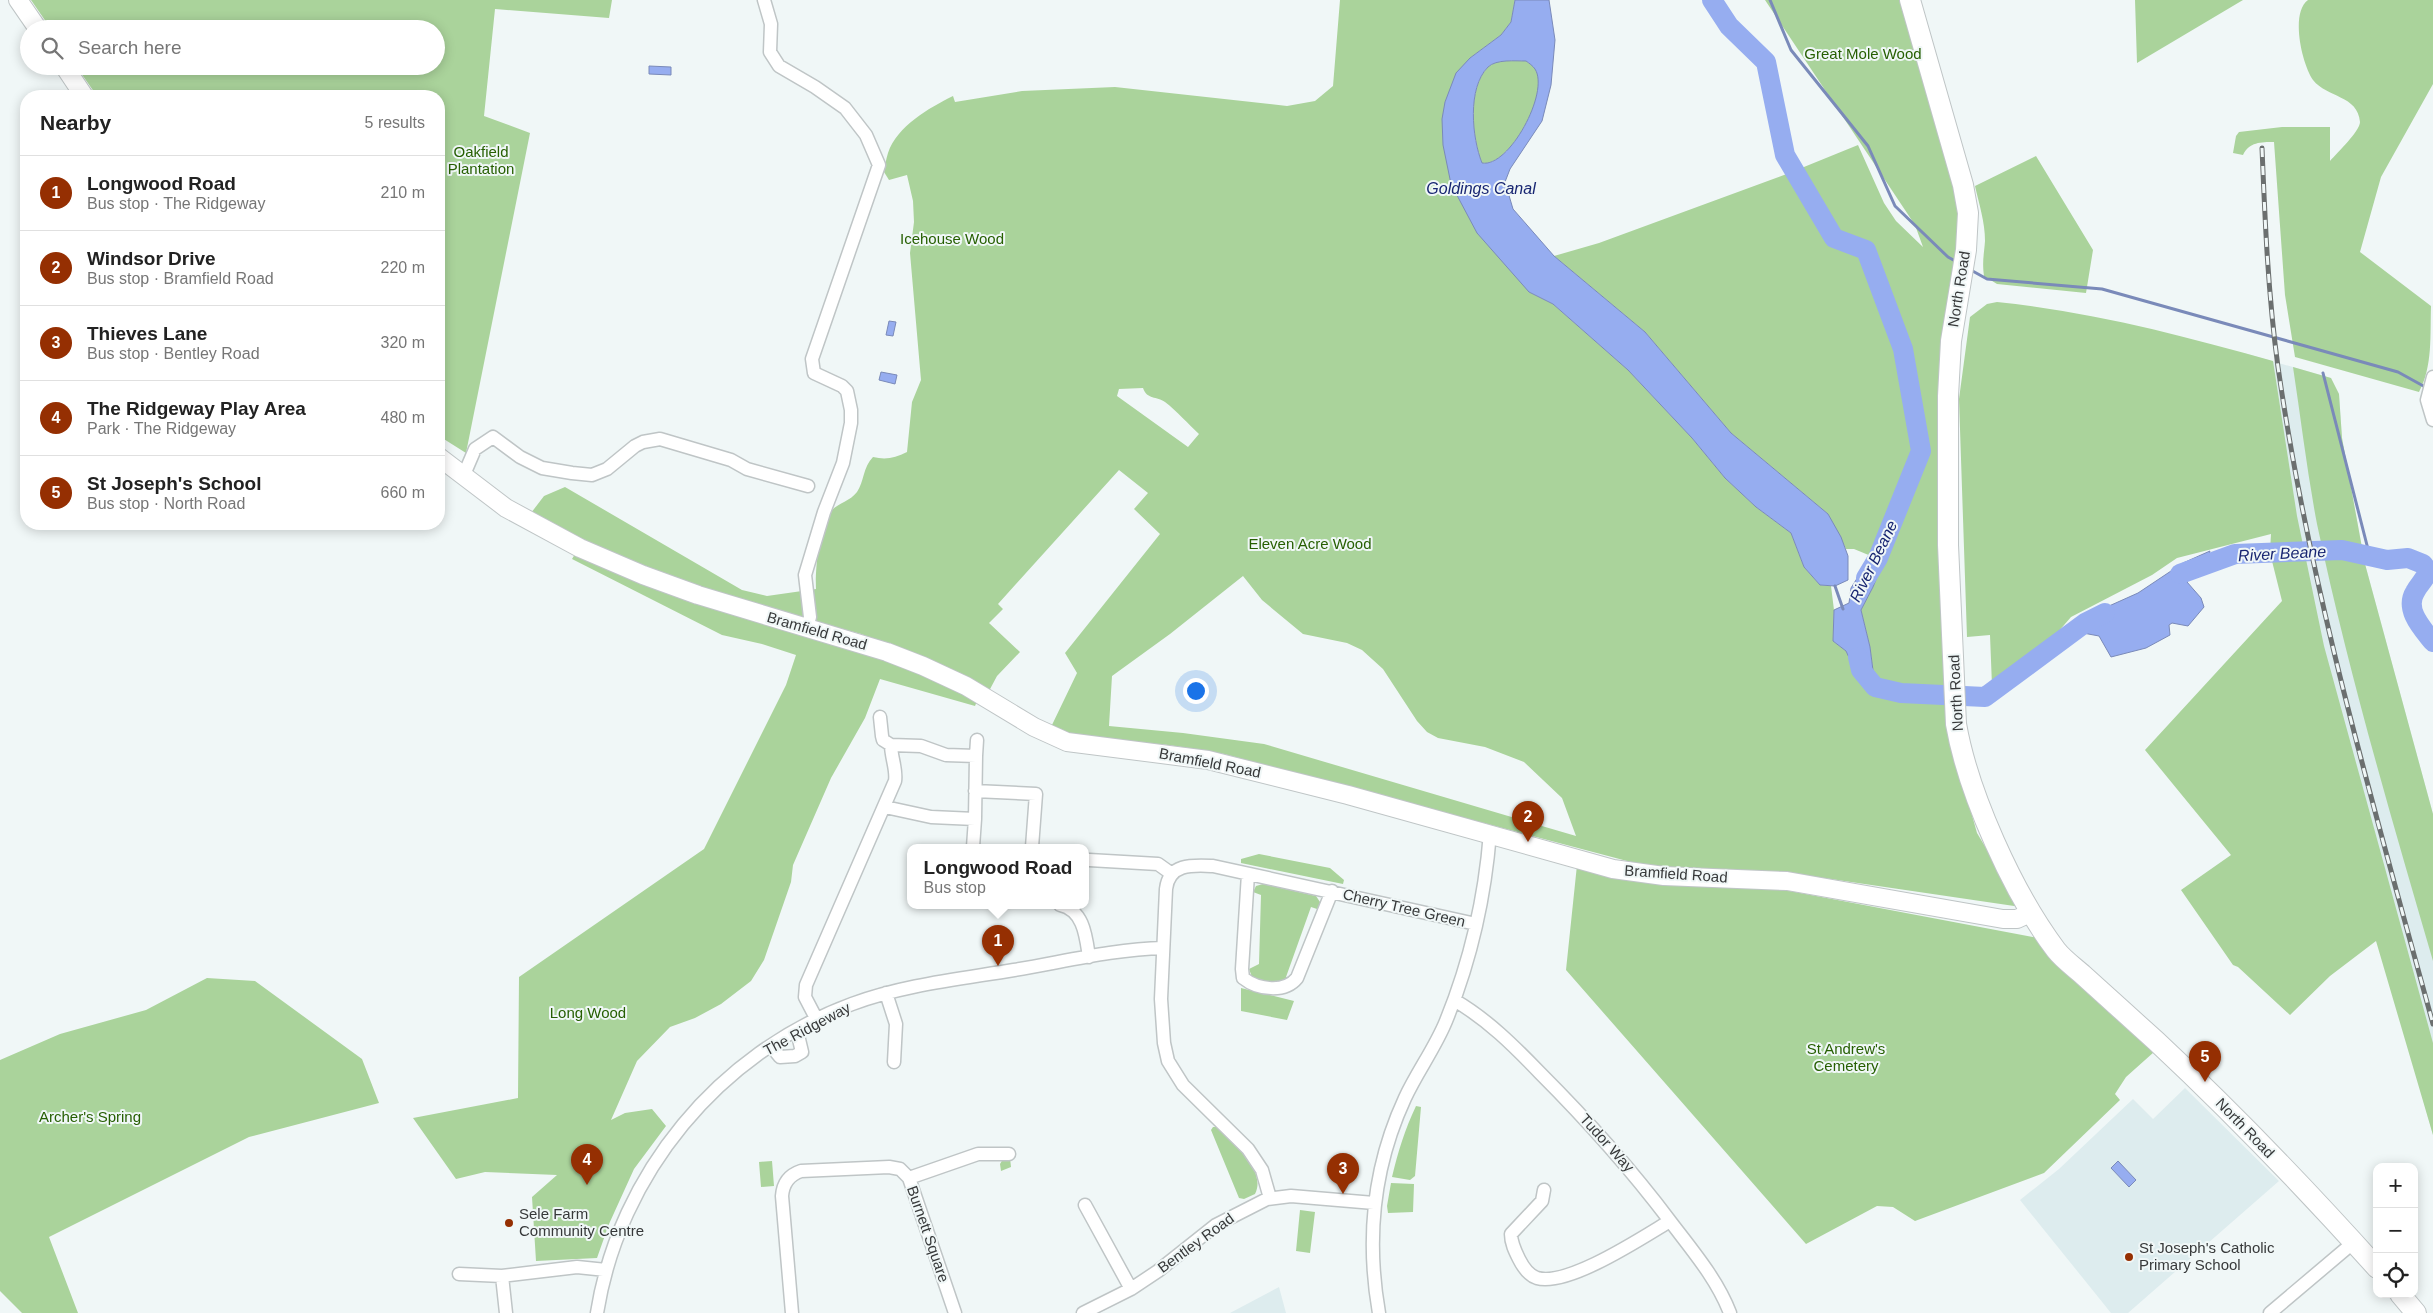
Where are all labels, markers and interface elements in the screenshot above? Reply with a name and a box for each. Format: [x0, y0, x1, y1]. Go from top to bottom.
search box [20, 20, 445, 75]
icon: search [38, 34, 66, 62]
text: Search here [78, 37, 182, 58]
park label: Great Mole Wood [1804, 45, 1922, 62]
text: Nearby [40, 111, 111, 134]
text: 5 results [365, 114, 425, 131]
park label: Oakfield Plantation [448, 143, 514, 177]
text: Longwood Road [87, 173, 236, 194]
water label: Goldings Canal [1426, 180, 1536, 197]
text: 1 [52, 184, 60, 201]
text: 210 m [381, 184, 425, 201]
text: Bus stop · The Ridgeway [87, 195, 265, 212]
park label: Icehouse Wood [900, 230, 1004, 247]
text: Windsor Drive [87, 248, 216, 269]
street label: North Road [1944, 250, 1973, 328]
text: 2 [52, 259, 60, 276]
text: 220 m [381, 259, 425, 276]
text: Bus stop · Bramfield Road [87, 270, 274, 287]
text: Thieves Lane [87, 323, 207, 344]
text: 3 [52, 334, 60, 351]
text: 320 m [381, 334, 425, 351]
text: Bus stop · Bentley Road [87, 345, 260, 362]
text: The Ridgeway Play Area [87, 398, 306, 419]
text: 4 [52, 409, 60, 426]
text: 480 m [381, 409, 425, 426]
text: Park · The Ridgeway [87, 420, 236, 437]
text: St Joseph's School [87, 473, 262, 494]
text: 5 [52, 484, 60, 501]
text: 660 m [381, 484, 425, 501]
text: Bus stop · North Road [87, 495, 245, 512]
water label: River Beane [1847, 518, 1900, 605]
park label: Eleven Acre Wood [1248, 535, 1372, 552]
water label: River Beane [2238, 543, 2327, 564]
street label: Bramfield Road [765, 608, 869, 653]
street label: North Road [1945, 654, 1966, 732]
your location [1183, 678, 1209, 704]
street label: Bramfield Road [1158, 744, 1262, 781]
pin: 2 [1512, 801, 1544, 842]
popup [907, 844, 1089, 909]
text: Longwood Road [924, 857, 1072, 878]
street label: Bramfield Road [1624, 861, 1728, 886]
text: Bus stop [924, 879, 986, 896]
street label: Cherry Tree Green [1341, 885, 1467, 930]
pin: 1 [982, 925, 1014, 966]
street label: The Ridgeway [760, 998, 854, 1059]
park label: Long Wood [550, 1004, 626, 1021]
park label: St Andrew's Cemetery [1807, 1040, 1885, 1074]
pin: 5 [2189, 1041, 2221, 1082]
street label: North Road [2213, 1094, 2278, 1161]
park label: Archer's Spring [39, 1108, 141, 1125]
street label: Tudor Way [1577, 1110, 1638, 1176]
pin: 4 [571, 1144, 603, 1185]
pin: 3 [1327, 1153, 1359, 1194]
map controls [2373, 1163, 2418, 1298]
button: + [2373, 1163, 2418, 1208]
street label: Burnett Square [904, 1183, 953, 1284]
place label: Sele Farm Community Centre [519, 1205, 644, 1239]
button: − [2373, 1208, 2418, 1253]
street label: Bentley Road [1154, 1209, 1237, 1276]
marker: Sele Farm Community Centre [503, 1217, 515, 1229]
place label: St Joseph's Catholic Primary School [2139, 1239, 2275, 1273]
marker: St Joseph's Catholic Primary School [2123, 1251, 2135, 1263]
button: locate [2373, 1253, 2418, 1298]

